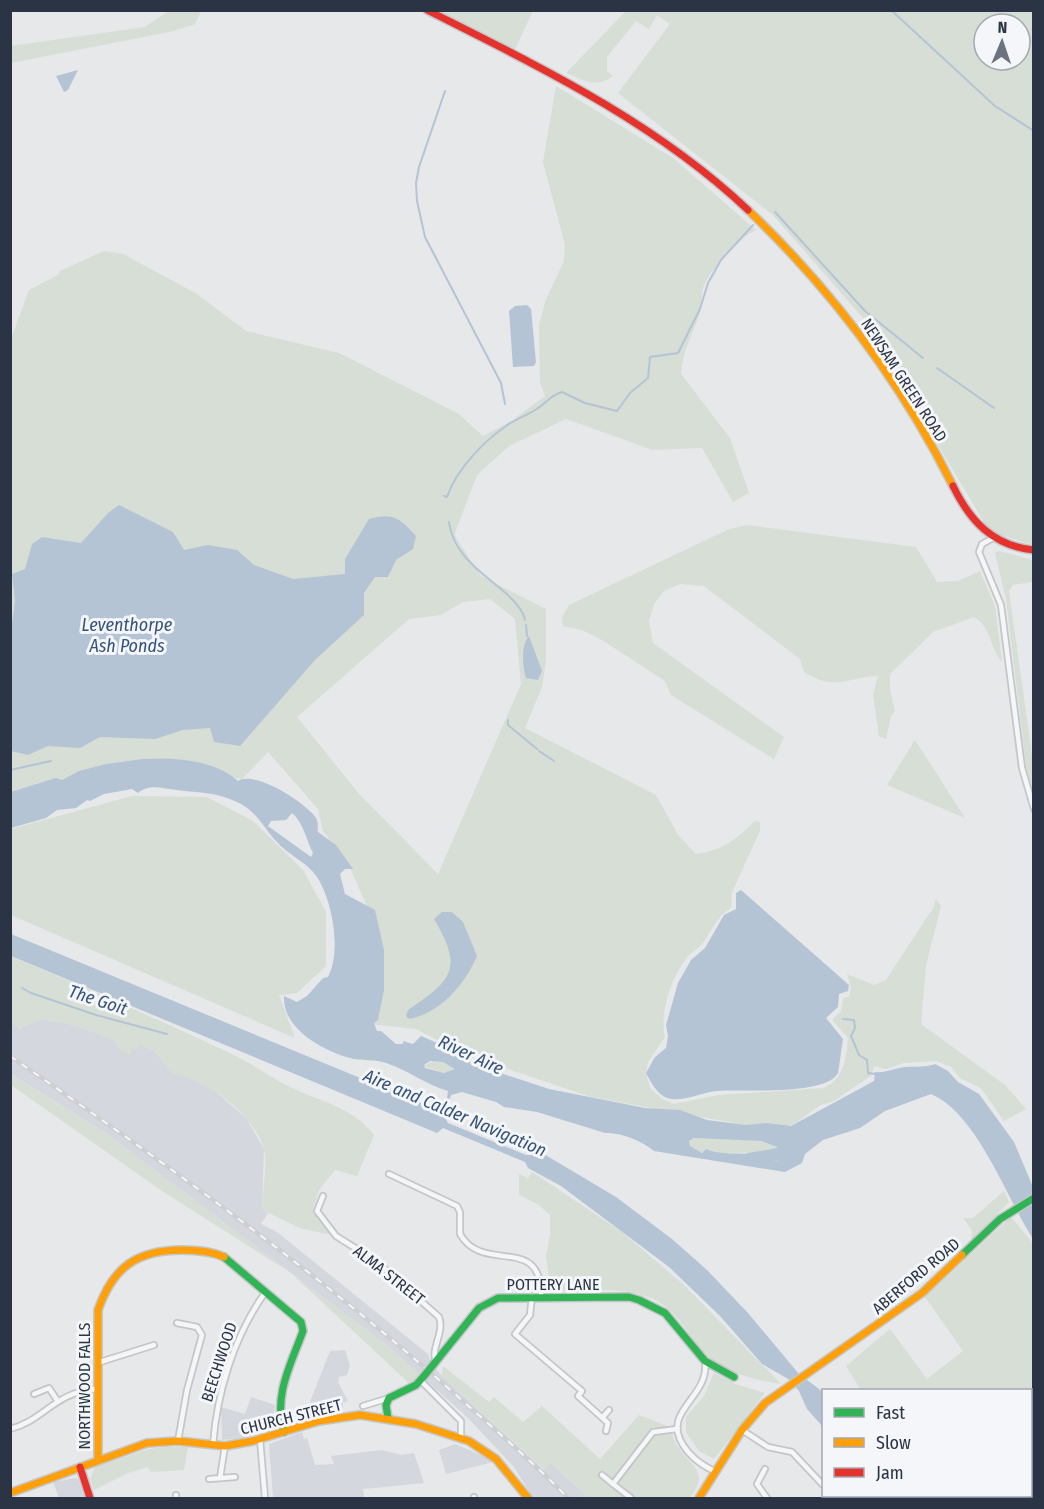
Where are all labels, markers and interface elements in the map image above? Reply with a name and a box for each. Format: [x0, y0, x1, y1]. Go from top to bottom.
north arrow [972, 12, 1032, 72]
text: N [997, 18, 1008, 37]
street label: NEWSAM GREEN ROAD [857, 315, 951, 445]
water label: Leventhorpe Ash Ponds [82, 614, 173, 657]
water label: The Goit [66, 980, 130, 1020]
water label: River Aire [435, 1030, 507, 1080]
water label: Aire and Calder Navigation [359, 1064, 550, 1162]
street label: ABERFORD ROAD [868, 1234, 964, 1318]
street label: ALMA STREET [350, 1241, 429, 1309]
street label: POTTERY LANE [507, 1275, 599, 1294]
street label: BEECHWOOD [197, 1320, 241, 1404]
street label: NORTHWOOD FALLS [75, 1322, 94, 1449]
legend [822, 1389, 1032, 1497]
street label: CHURCH STREET [238, 1395, 344, 1439]
text: Fast [876, 1402, 905, 1424]
text: Slow [876, 1432, 911, 1454]
text: Jam [876, 1462, 904, 1484]

